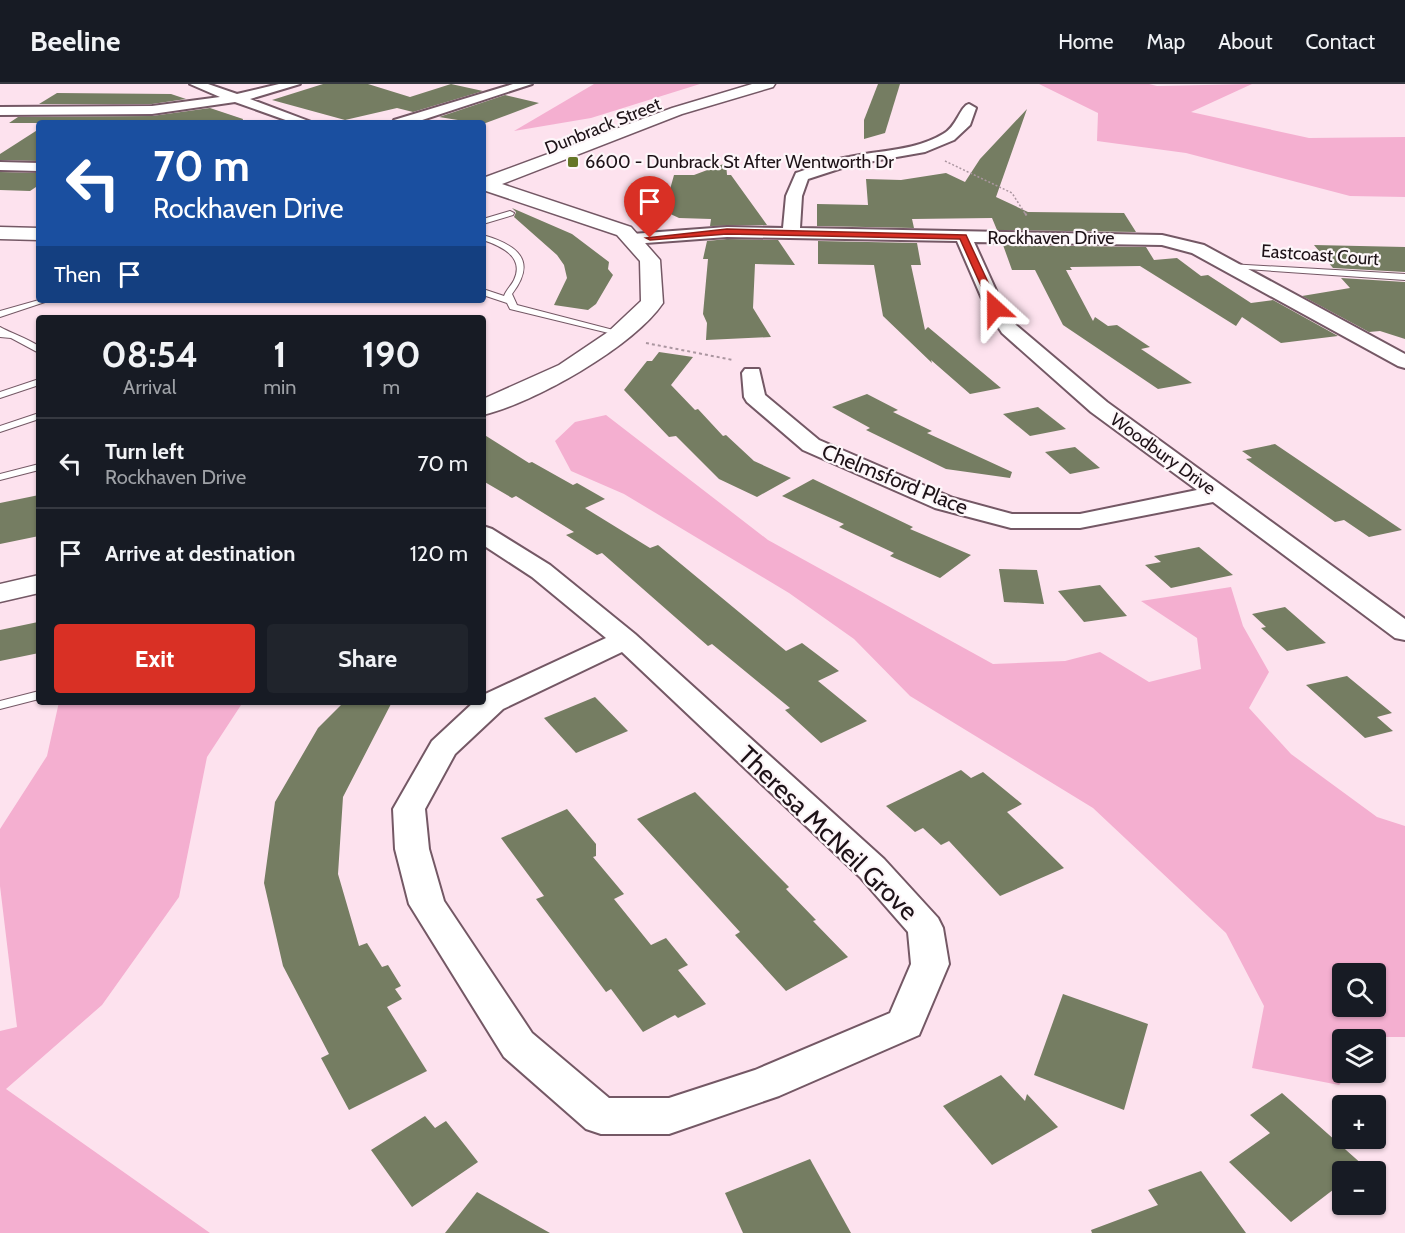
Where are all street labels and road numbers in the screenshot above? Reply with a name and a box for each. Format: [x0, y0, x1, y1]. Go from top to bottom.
street label: Dunbrack Street [542, 93, 664, 159]
street label: Rockhaven Drive [987, 227, 1115, 249]
street label: Eastcoast Court [1260, 240, 1380, 270]
street label: Woodbury Drive [1106, 408, 1220, 500]
street label: Chelmsford Place [818, 438, 972, 520]
street label: Theresa McNeil Grove [731, 739, 925, 927]

